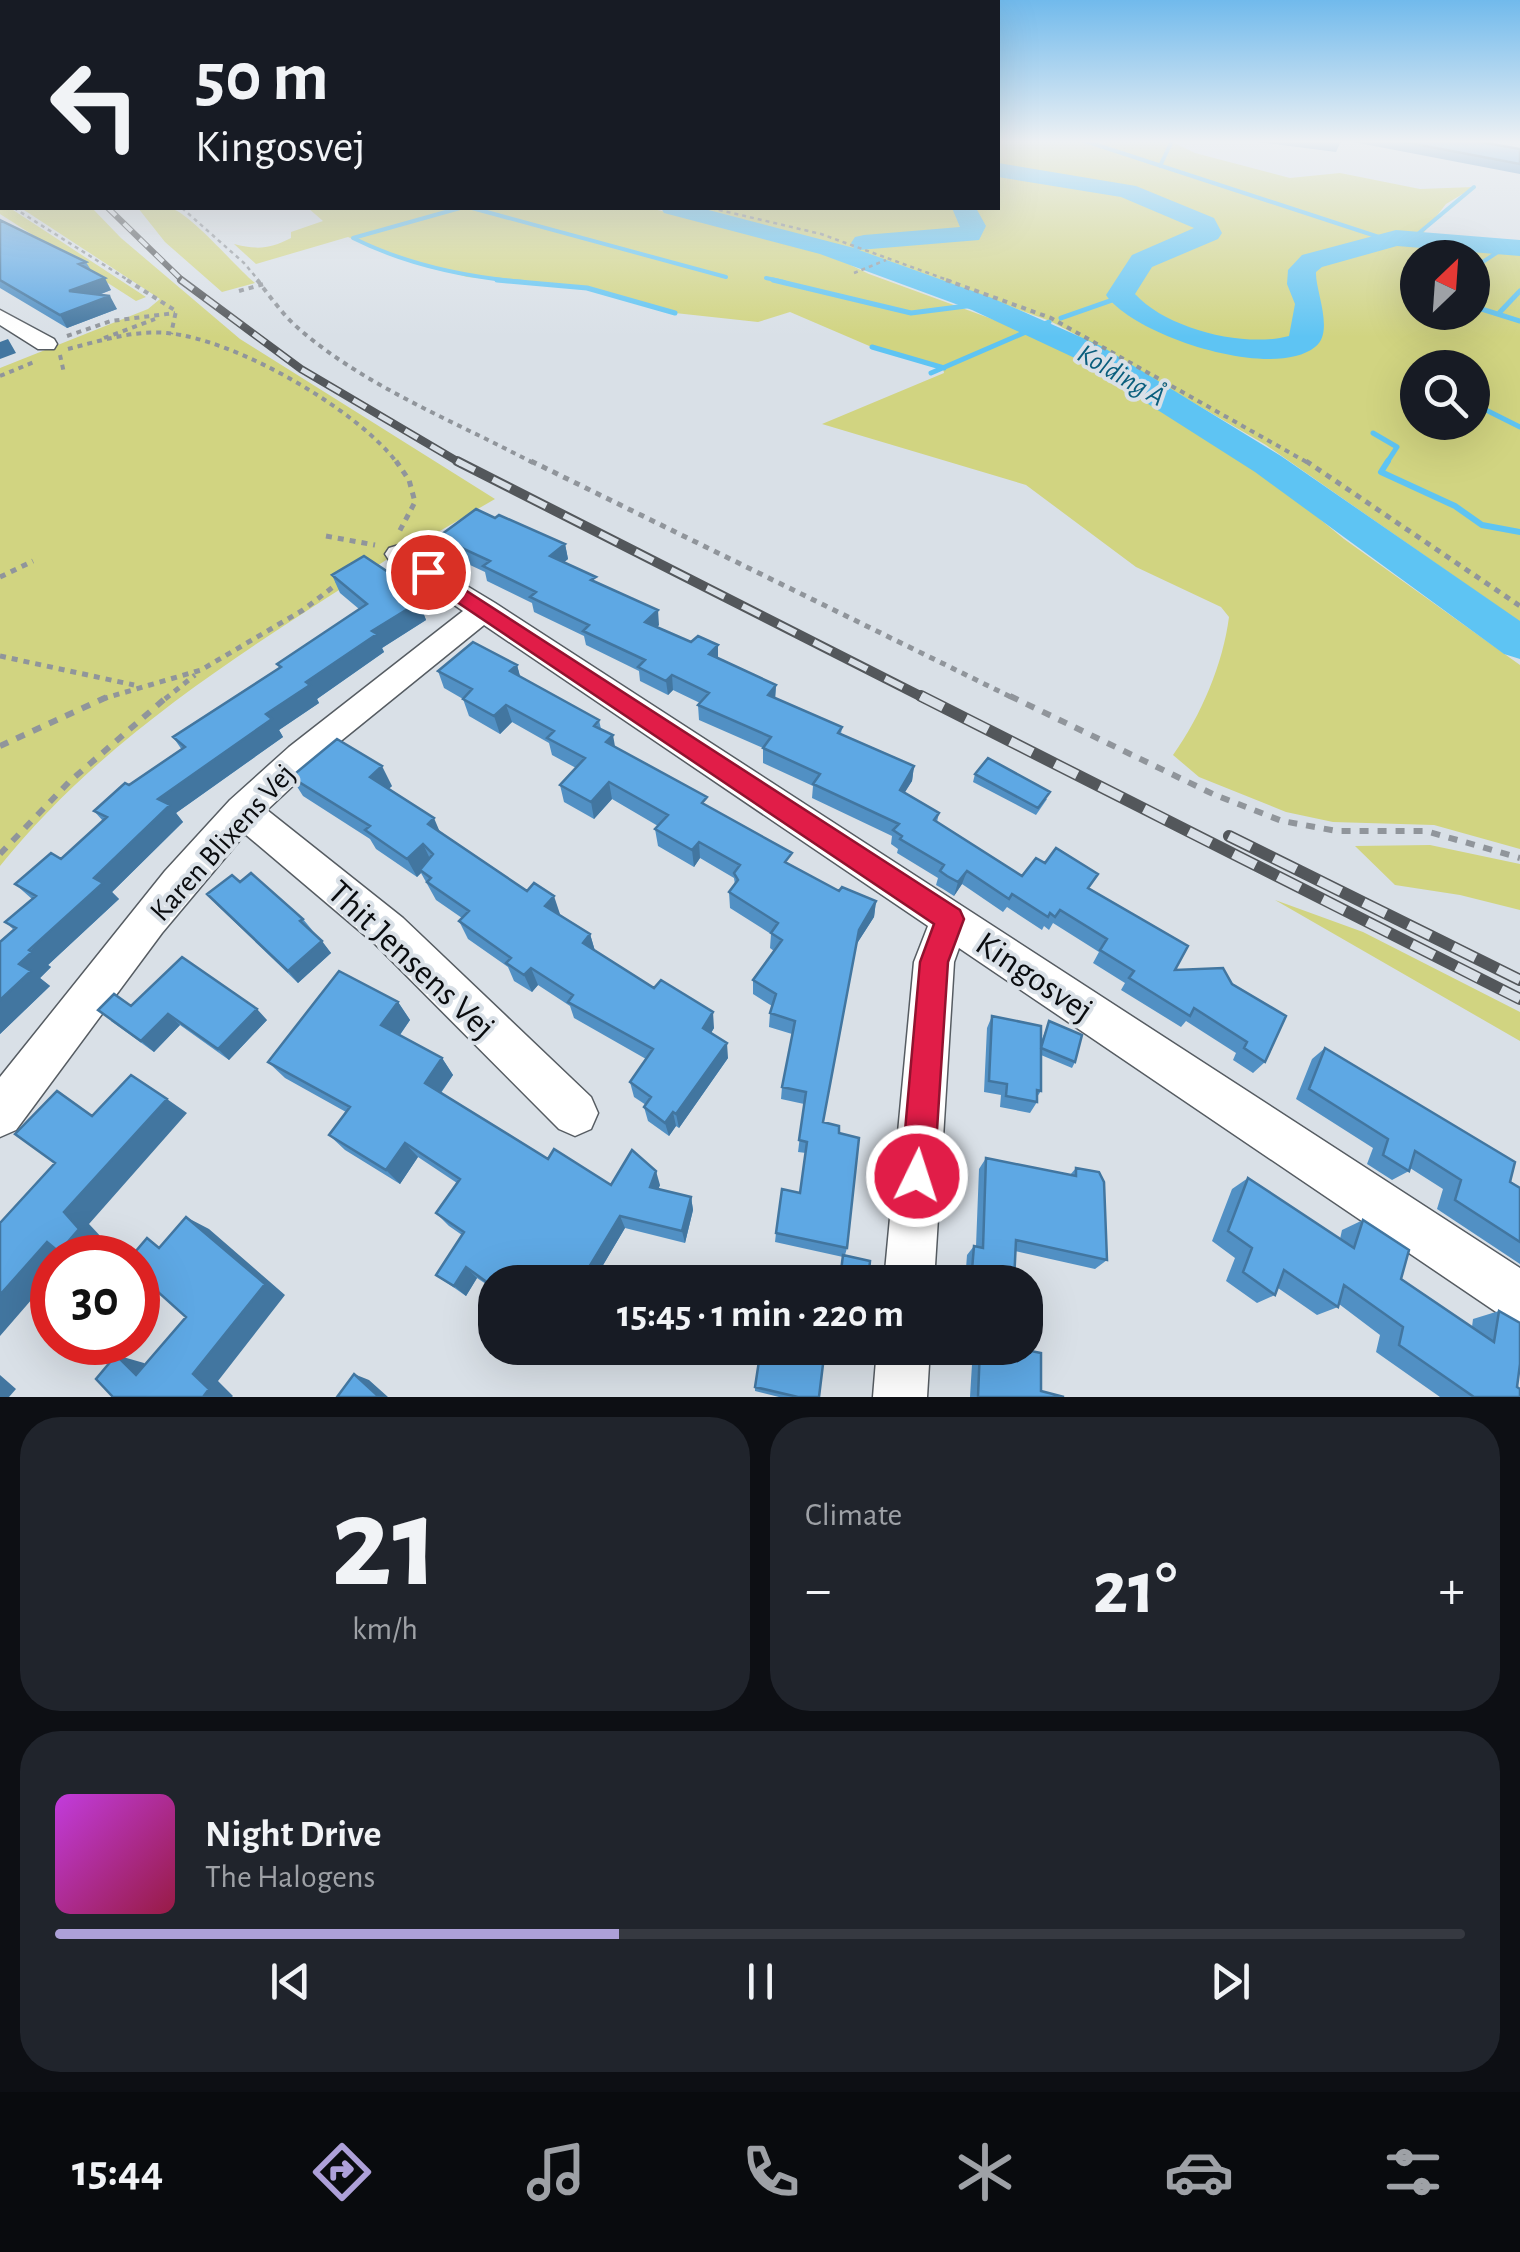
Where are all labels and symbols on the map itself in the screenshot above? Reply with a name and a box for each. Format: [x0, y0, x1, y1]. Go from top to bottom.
north arrow [1400, 240, 1490, 330]
water label: Kolding Å [1073, 337, 1171, 412]
pin [386, 530, 471, 615]
street label: Karen Blixens Vej [145, 758, 301, 927]
street label: Thit Jensens Vej [321, 874, 501, 1046]
street label: Kingosvej [969, 926, 1099, 1029]
position arrow [865, 1124, 969, 1228]
speed limit sign: 30 [30, 1235, 160, 1365]

